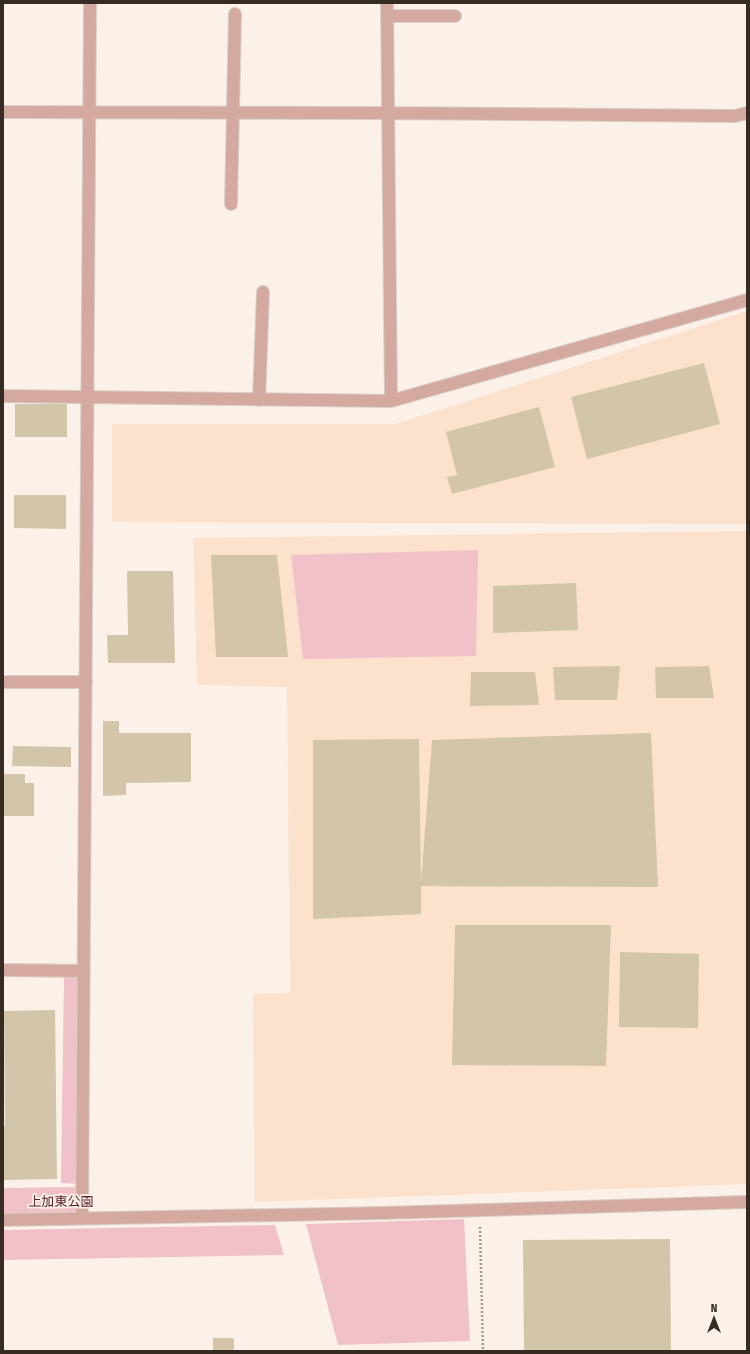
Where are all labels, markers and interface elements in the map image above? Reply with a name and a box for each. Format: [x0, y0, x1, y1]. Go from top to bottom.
park label: 上加東公園 [28, 1194, 94, 1209]
north arrow [694, 1298, 734, 1338]
text: N [711, 1302, 717, 1315]

